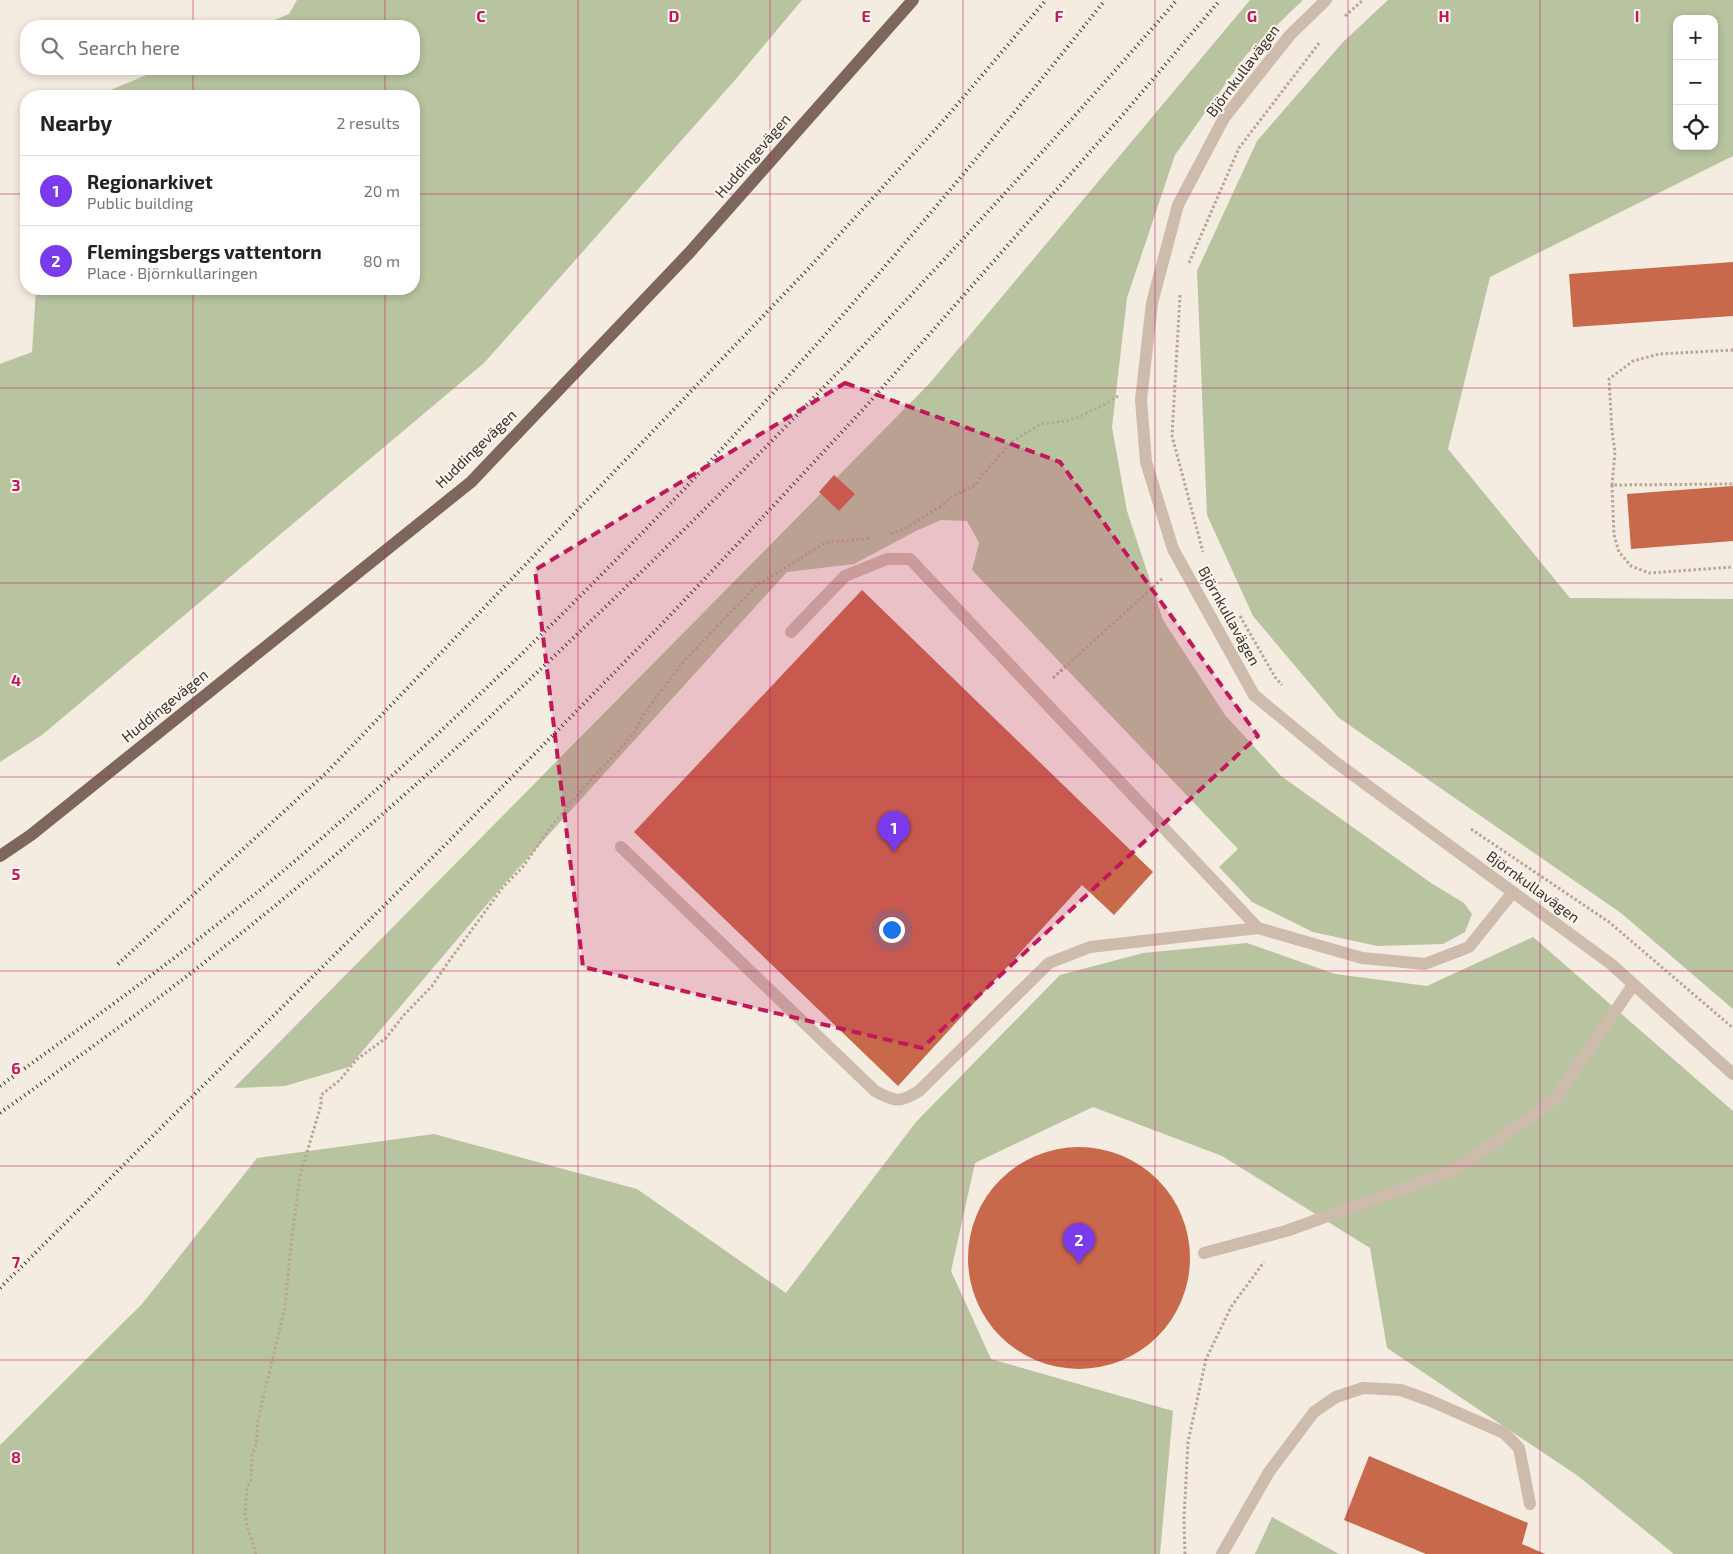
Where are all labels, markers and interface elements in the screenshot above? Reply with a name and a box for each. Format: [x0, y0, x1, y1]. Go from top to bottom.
text: C [476, 6, 486, 25]
text: D [669, 6, 680, 25]
text: E [861, 6, 871, 25]
text: F [1055, 6, 1064, 25]
text: G [1247, 6, 1257, 25]
text: H [1438, 6, 1450, 25]
text: I [1635, 6, 1639, 25]
map controls [1673, 15, 1718, 150]
button: + [1673, 15, 1718, 60]
search box [20, 20, 420, 75]
street label: Björnkullavägen [1202, 21, 1284, 121]
icon: search [38, 34, 66, 62]
text: Search here [78, 36, 180, 59]
button: − [1673, 60, 1718, 105]
button: locate [1673, 105, 1718, 150]
text: Nearby [40, 110, 112, 135]
street label: Huddingevägen [711, 110, 794, 201]
text: 2 results [337, 113, 400, 132]
text: Regionarkivet [87, 170, 213, 193]
text: 1 [53, 181, 59, 200]
text: 20 m [364, 181, 400, 200]
text: Public building [87, 193, 193, 212]
text: Flemingsbergs vattentorn [87, 240, 322, 263]
text: 2 [51, 251, 61, 270]
text: 80 m [363, 251, 400, 270]
text: Place · Björnkullaringen [87, 263, 258, 282]
street label: Huddingevägen [431, 405, 520, 491]
text: 3 [11, 475, 21, 494]
street label: Björnkullavägen [1194, 563, 1265, 669]
street label: Huddingevägen [118, 665, 211, 745]
text: 4 [11, 670, 21, 689]
pin: 1 [878, 811, 910, 852]
street label: Björnkullavägen [1483, 846, 1584, 927]
text: 5 [12, 864, 21, 883]
your location [879, 917, 905, 943]
text: 6 [11, 1058, 21, 1077]
pin: 2 [1063, 1223, 1095, 1264]
text: 7 [12, 1252, 21, 1271]
text: 8 [11, 1447, 21, 1466]

